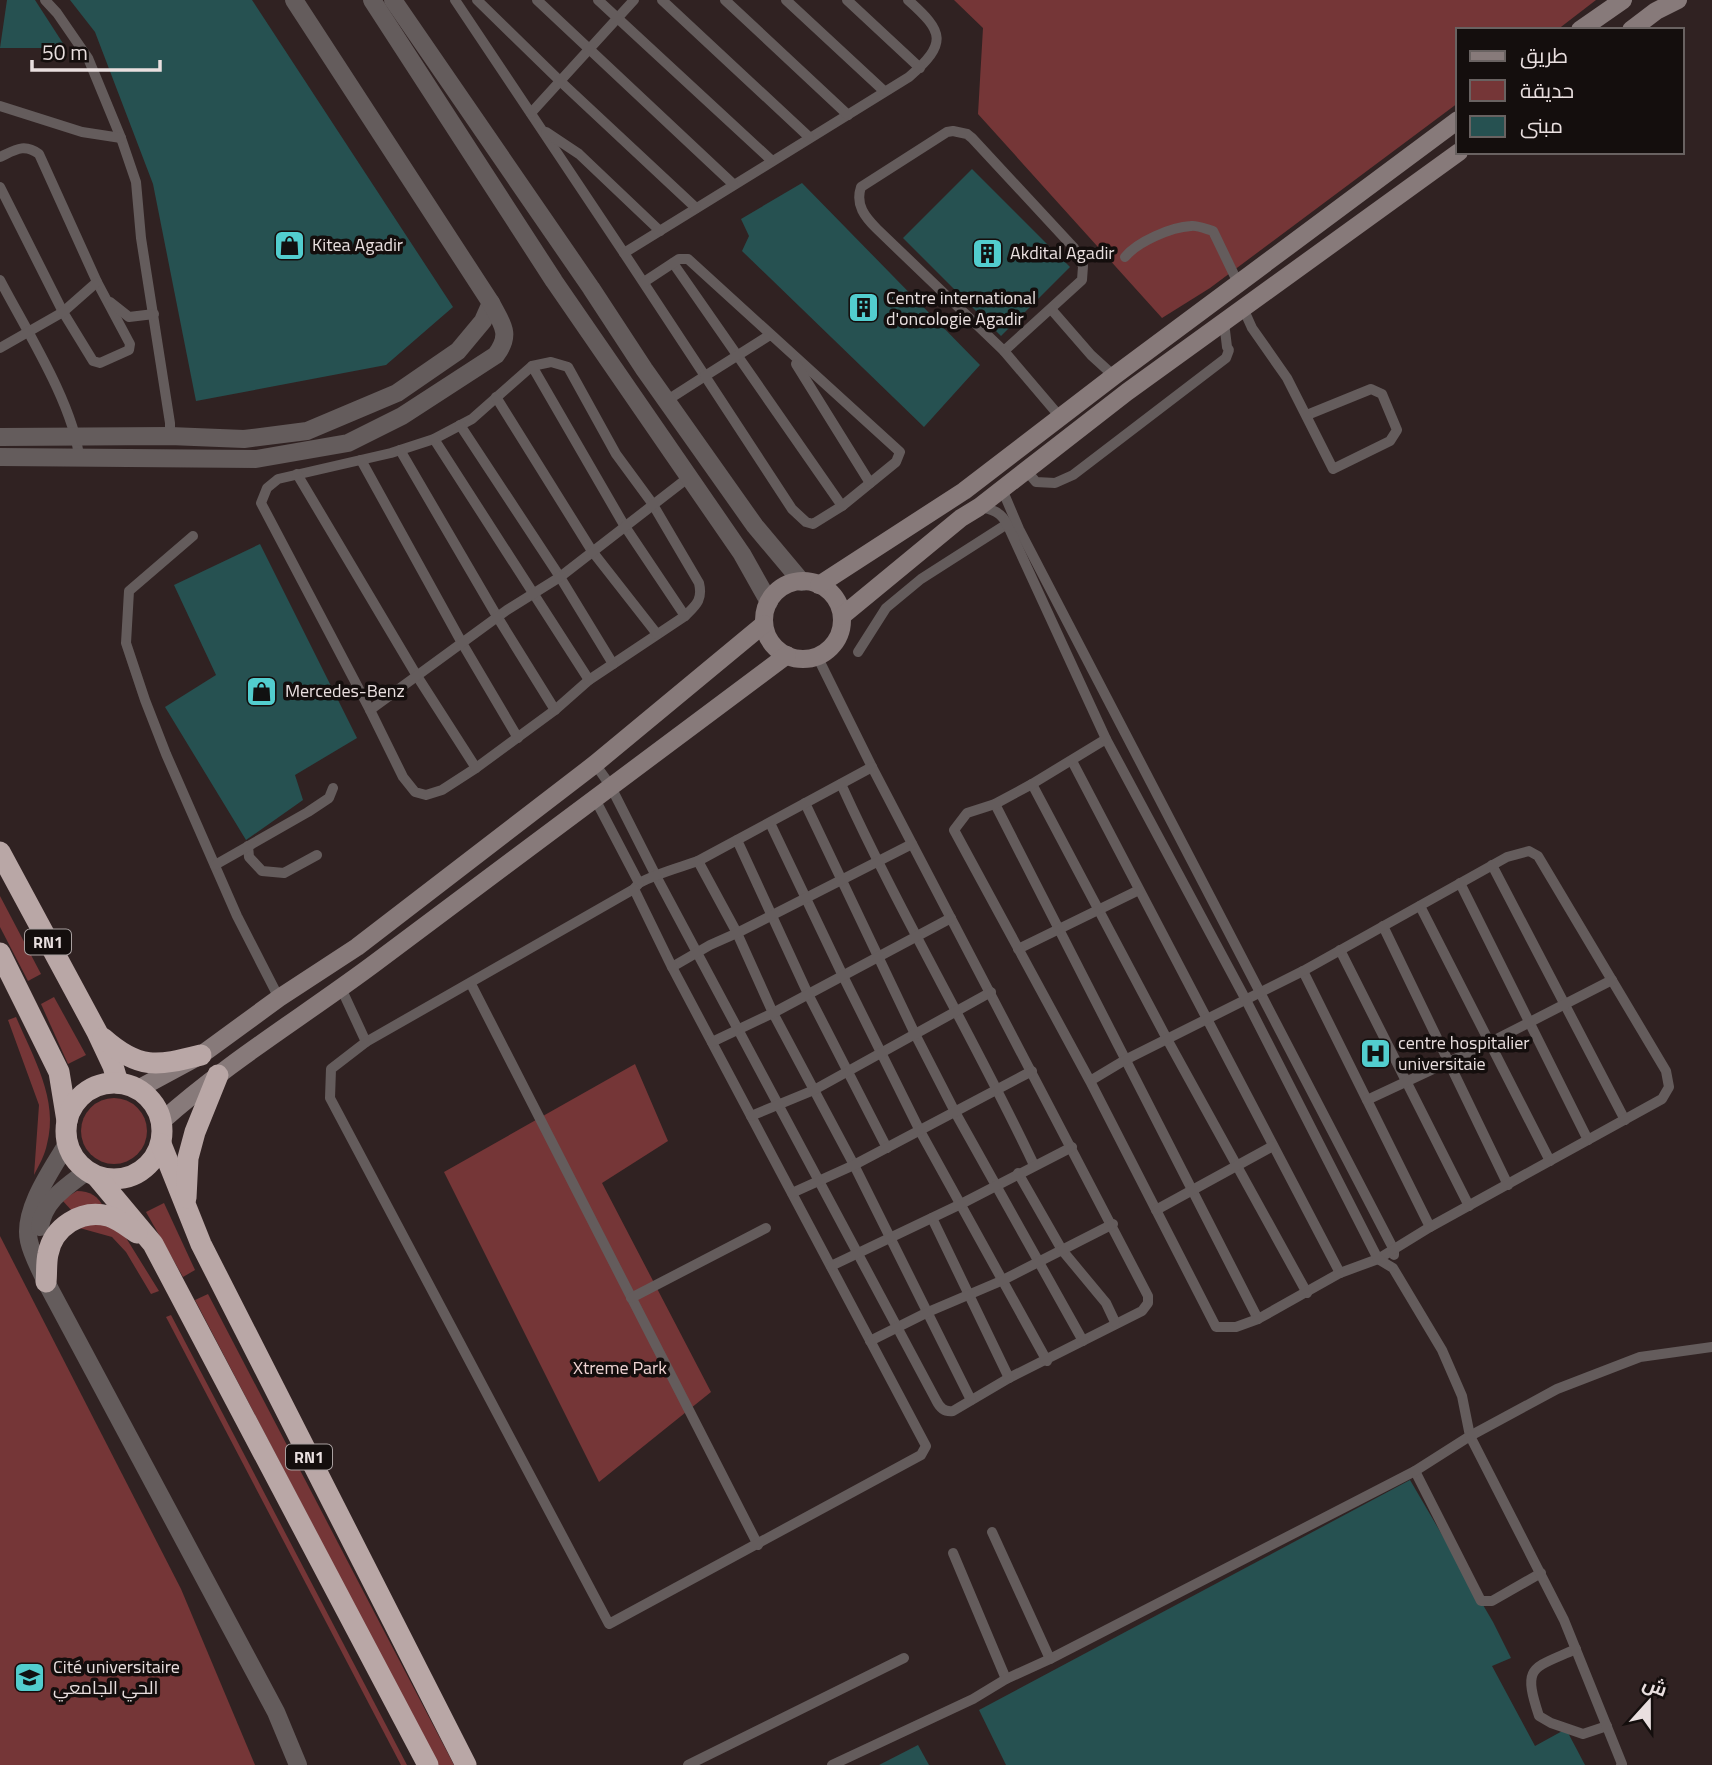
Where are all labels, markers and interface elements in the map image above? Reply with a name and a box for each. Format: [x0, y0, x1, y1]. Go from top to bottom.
scale bar [32, 28, 159, 72]
legend [1456, 28, 1684, 154]
text: 50 m [42, 36, 88, 68]
text: طريق [1520, 39, 1568, 71]
text: حديقة [1520, 74, 1574, 106]
text: مبنى [1520, 109, 1563, 141]
shop icon: Kitea Agadir [272, 228, 306, 262]
place label: Kitea Agadir [312, 231, 403, 258]
building icon: Akdital Agadir [970, 236, 1004, 270]
place label: Akdital Agadir [1010, 239, 1115, 266]
place label: Centre international d'oncologie Agadir [886, 284, 1036, 332]
building icon: Centre international d'oncologie Agadir [846, 291, 880, 325]
shop icon: Mercedes-Benz [245, 674, 279, 708]
place label: Mercedes-Benz [285, 677, 405, 704]
road number: RN1 [25, 930, 71, 954]
place label: centre hospitalier universitaie [1398, 1029, 1530, 1077]
hospital icon: centre hospitalier universitaie [1358, 1036, 1392, 1070]
park label: Xtreme Park [573, 1354, 667, 1381]
road number: RN1 [286, 1444, 332, 1470]
place label: Cité universitaire الحي الجامعي [53, 1653, 180, 1702]
school or university icon: Cité universitaire الحي الجامعي [13, 1660, 47, 1694]
north arrow [1614, 1667, 1684, 1737]
text: ش [1639, 1668, 1672, 1704]

